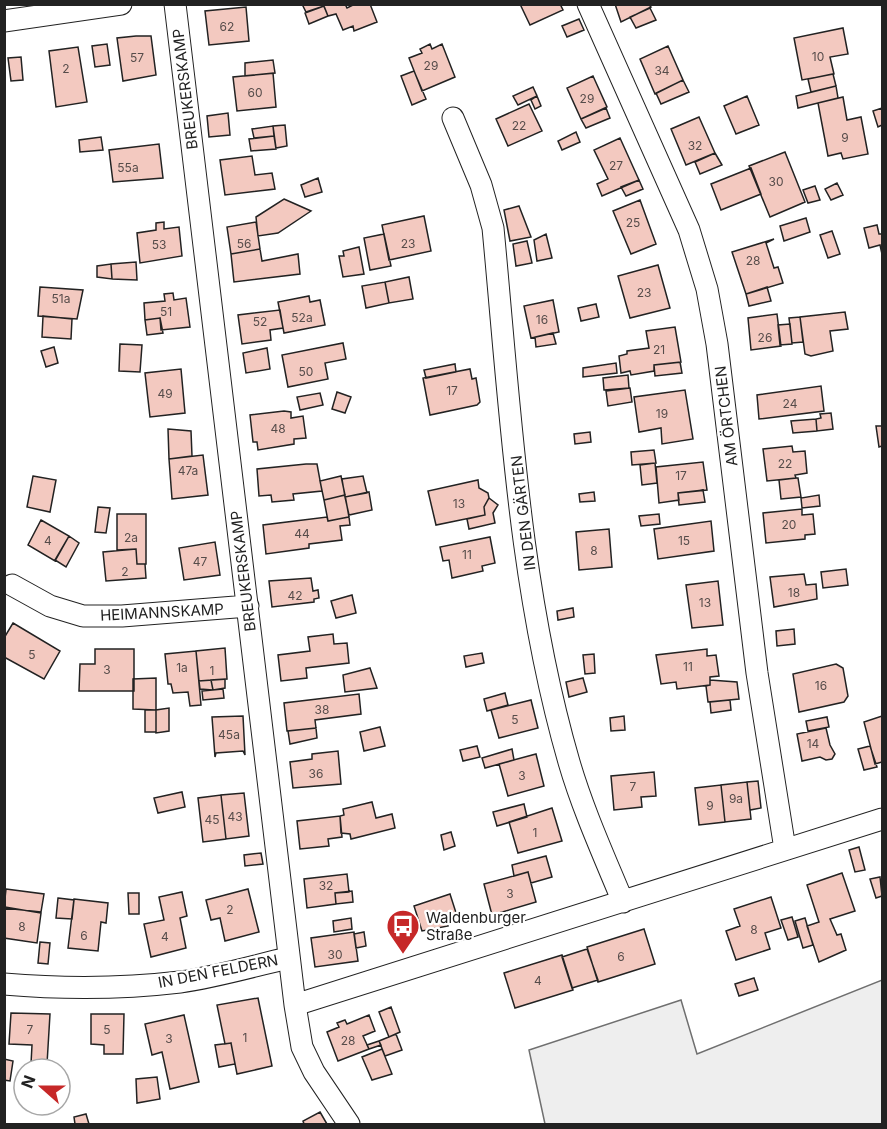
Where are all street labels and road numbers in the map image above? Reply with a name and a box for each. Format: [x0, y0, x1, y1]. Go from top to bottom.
street label: BREUKERSKAMP [168, 28, 202, 150]
street label: AM ÖRTCHEN [710, 365, 742, 467]
street label: IN DEN GÄRTEN [507, 454, 539, 572]
street label: BREUKERSKAMP [226, 510, 260, 632]
street label: HEIMANNSKAMP [100, 599, 224, 625]
street label: IN DEN FELDERN [156, 950, 280, 992]

